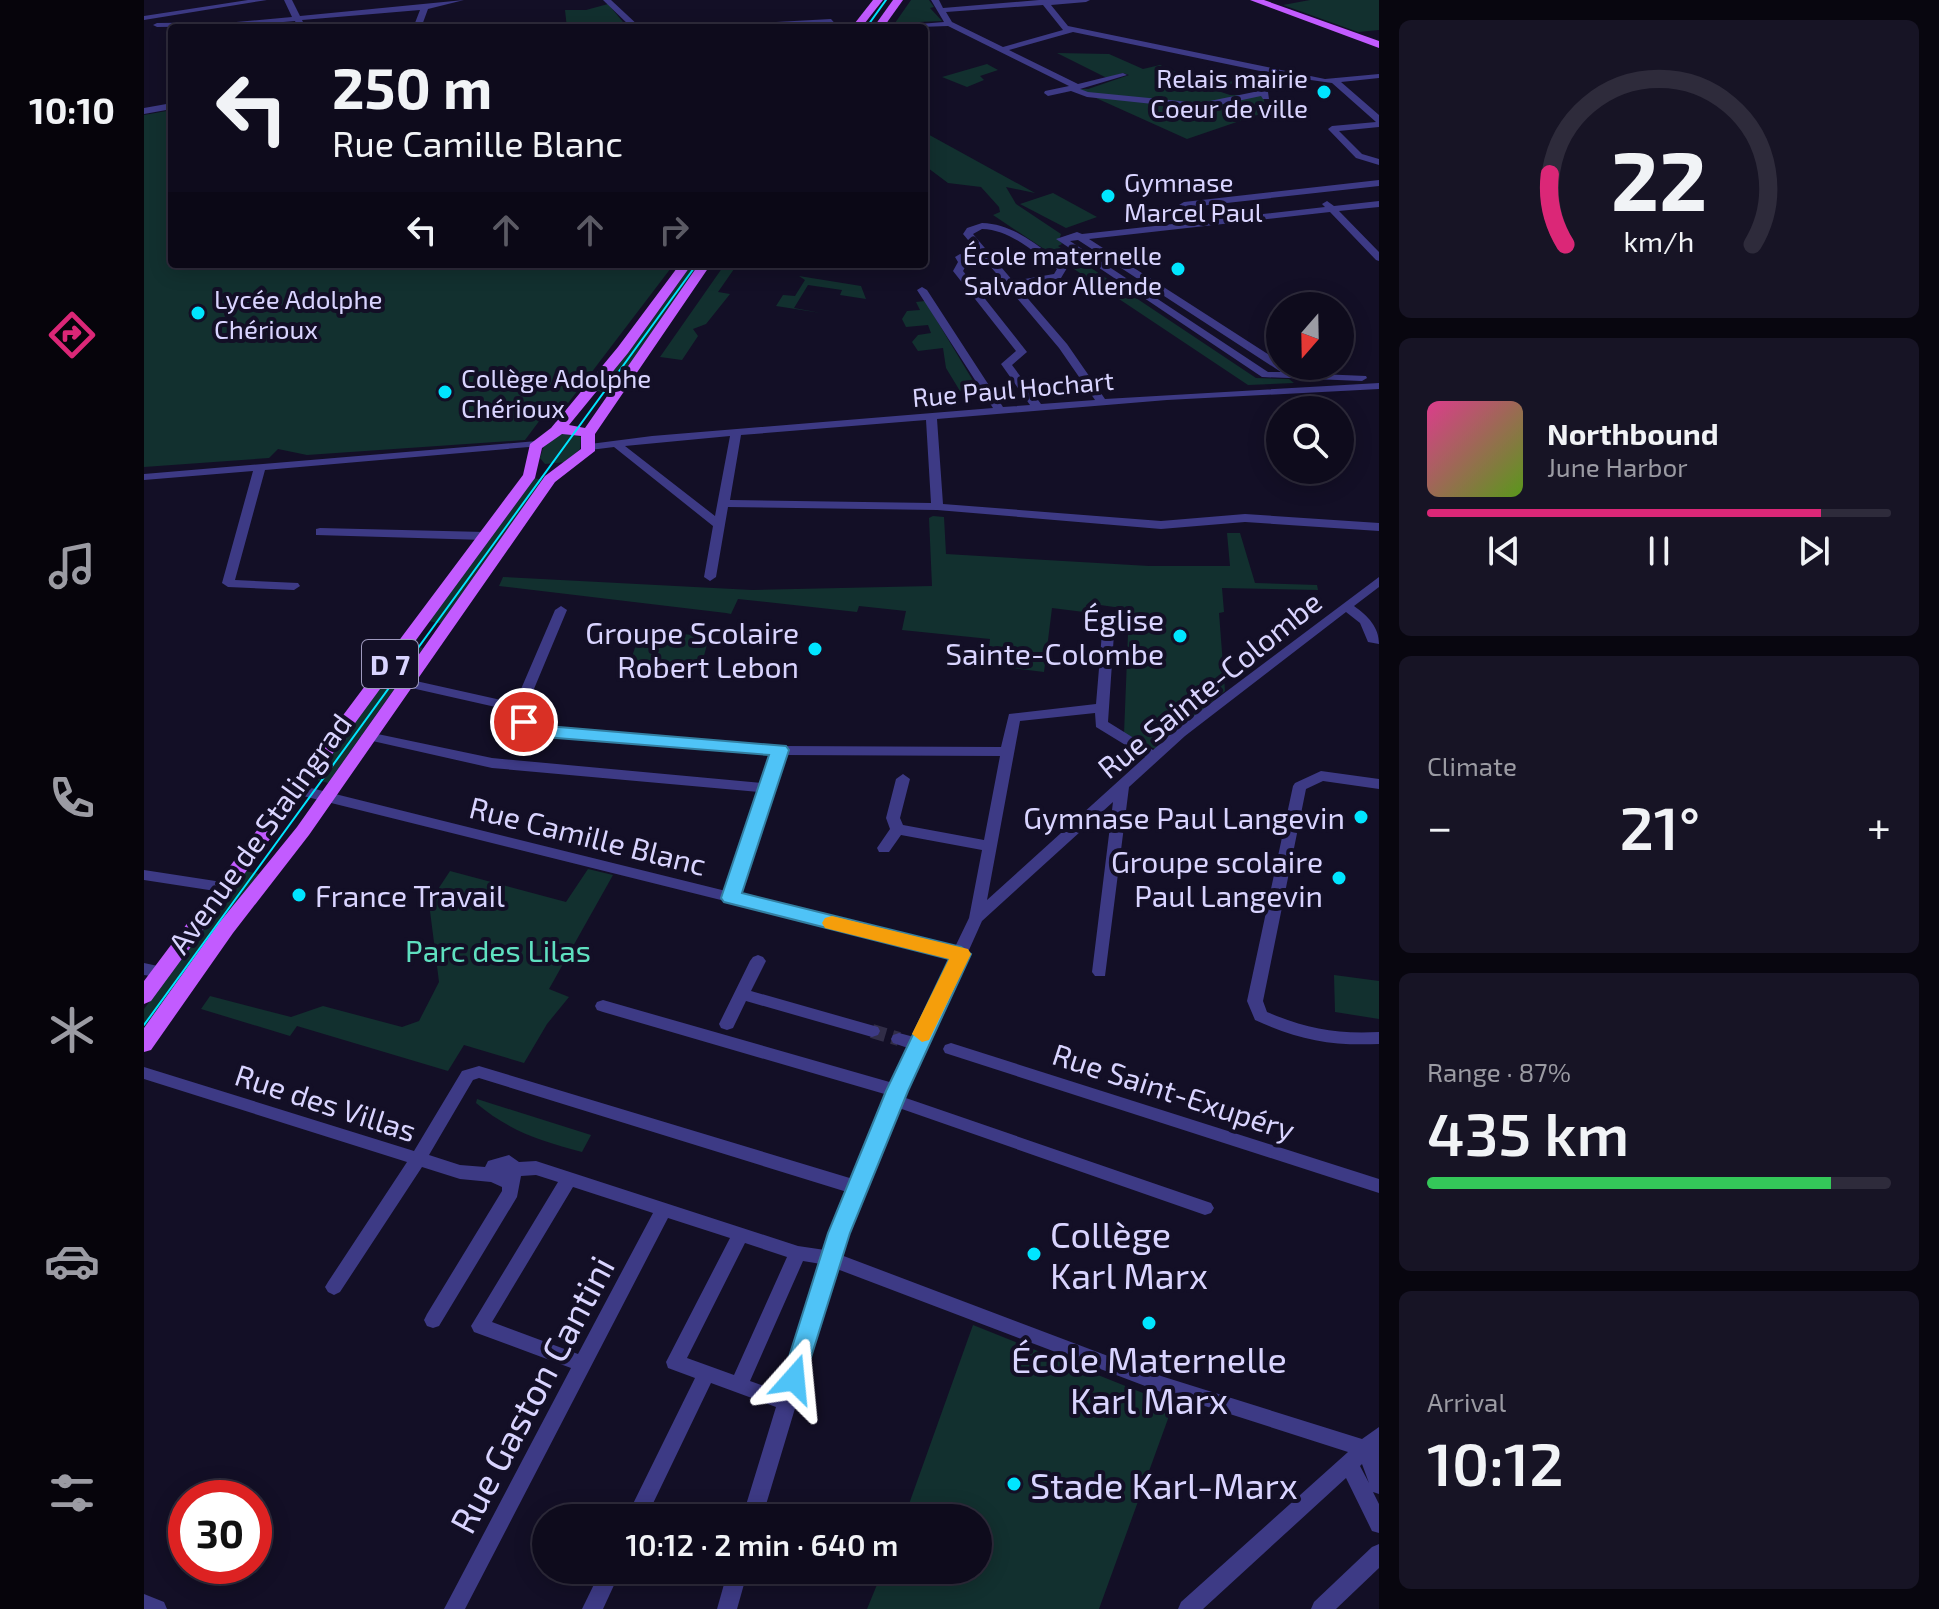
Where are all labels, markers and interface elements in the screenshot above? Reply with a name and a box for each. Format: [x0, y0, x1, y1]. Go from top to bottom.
text: 250 m [332, 53, 492, 120]
icon: left [200, 56, 304, 160]
place label: Relais mairie Coeur de ville [1150, 62, 1308, 123]
marker: Relais mairie Coeur de ville [1315, 83, 1333, 101]
text: 10:10 [29, 88, 115, 131]
text: Rue Camille Blanc [332, 121, 623, 164]
text: 22 [1611, 127, 1707, 227]
place label: Gymnase Marcel Paul [1124, 166, 1263, 227]
marker: Gymnase Marcel Paul [1099, 187, 1117, 205]
icon: left [400, 208, 444, 252]
icon: ahead [484, 208, 528, 252]
icon: ahead [568, 208, 612, 252]
icon: right [652, 208, 696, 252]
text: km/h [1624, 223, 1694, 258]
place label: École maternelle Salvador Allende [963, 239, 1162, 300]
marker: École maternelle Salvador Allende [1169, 260, 1187, 278]
place label: Lycée Adolphe Chérioux [214, 283, 382, 344]
north arrow [1266, 292, 1354, 380]
map controls [1266, 292, 1354, 484]
marker: Lycée Adolphe Chérioux [189, 304, 207, 322]
icon: directions [44, 307, 100, 363]
place label: Collège Adolphe Chérioux [461, 362, 651, 423]
street label: Rue Paul Hochart [911, 364, 1115, 412]
marker: Collège Adolphe Chérioux [436, 383, 454, 401]
button: search [1266, 396, 1354, 484]
text: Northbound [1547, 415, 1719, 451]
text: June Harbor [1547, 451, 1688, 482]
icon: previous [1482, 529, 1526, 573]
icon: pause [1637, 529, 1681, 573]
icon: next [1792, 529, 1836, 573]
icon: music [44, 538, 100, 594]
street label: Rue Sainte-Colombe [1090, 583, 1328, 785]
place label: Église Sainte-Colombe [945, 601, 1164, 671]
place label: Groupe Scolaire Robert Lebon [585, 614, 799, 684]
marker: Église Sainte-Colombe [1171, 627, 1189, 645]
road number: D 7 [362, 640, 418, 688]
marker: Groupe Scolaire Robert Lebon [806, 640, 824, 658]
pin [490, 688, 558, 756]
icon: arrive [502, 700, 546, 744]
street label: Avenue de Stalingrad [160, 706, 358, 960]
text: Climate [1427, 750, 1517, 781]
icon: phone [44, 770, 100, 826]
street label: Rue Camille Blanc [466, 788, 710, 882]
text: 21° [1619, 790, 1700, 862]
place label: Gymnase Paul Langevin [1023, 799, 1345, 835]
text: − [1427, 799, 1453, 852]
text: + [1867, 799, 1891, 852]
marker: Gymnase Paul Langevin [1352, 808, 1370, 826]
place label: Groupe scolaire Paul Langevin [1111, 843, 1323, 913]
marker: Groupe scolaire Paul Langevin [1330, 869, 1348, 887]
place label: France Travail [315, 877, 505, 913]
marker: France Travail [290, 886, 308, 904]
park label: Parc des Lilas [405, 932, 591, 968]
icon: climate [44, 1002, 100, 1058]
street label: Rue Saint-Exupéry [1048, 1035, 1300, 1147]
street label: Rue des Villas [231, 1056, 421, 1148]
text: Range · 87% [1427, 1056, 1571, 1087]
text: 435 km [1427, 1096, 1629, 1168]
place label: Collège Karl Marx [1050, 1212, 1208, 1296]
icon: car [44, 1233, 100, 1289]
marker: Collège Karl Marx [1025, 1245, 1043, 1263]
street label: Rue Gaston Cantini [440, 1248, 622, 1540]
marker: École Maternelle Karl Marx [1140, 1314, 1158, 1332]
position arrow [752, 1337, 836, 1421]
place label: École Maternelle Karl Marx [1011, 1337, 1287, 1421]
text: Arrival [1427, 1386, 1506, 1417]
text: 10:12 [1427, 1426, 1564, 1498]
place label: Stade Karl-Marx [1030, 1463, 1298, 1506]
icon: filters [44, 1465, 100, 1521]
marker: Stade Karl-Marx [1005, 1475, 1023, 1493]
speed limit sign: 30 [168, 1480, 272, 1584]
text: 10:12 · 2 min · 640 m [626, 1526, 898, 1562]

